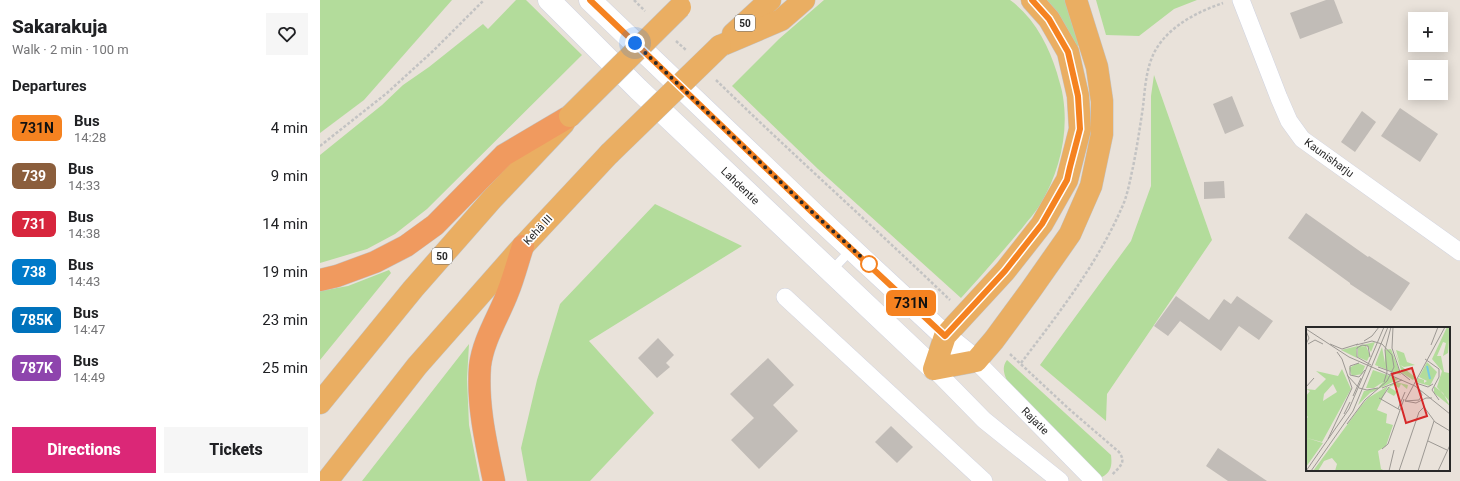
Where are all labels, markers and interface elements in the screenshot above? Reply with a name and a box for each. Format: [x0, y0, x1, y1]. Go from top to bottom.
map controls [1408, 12, 1448, 100]
button: + [1408, 12, 1448, 52]
button: heart [266, 13, 308, 55]
text: Sakarakuja [12, 15, 107, 38]
road number: 50 [735, 15, 755, 31]
your location [625, 33, 645, 53]
text: Walk · 2 min · 100 m [12, 42, 129, 57]
button: − [1408, 60, 1448, 100]
text: Departures [12, 77, 87, 95]
text: Bus [74, 112, 100, 130]
text: 4 min [271, 119, 308, 137]
text: 731N [20, 120, 54, 136]
text: 14:28 [74, 130, 106, 145]
street label: Kaunisharju [1302, 136, 1356, 180]
text: Bus [68, 160, 94, 178]
street label: Lahdentie [718, 165, 762, 208]
text: 9 min [271, 167, 308, 185]
text: 739 [22, 168, 46, 184]
text: 14:33 [68, 178, 100, 193]
text: Bus [68, 208, 94, 226]
street label: Kehä III [521, 212, 555, 248]
text: 14 min [262, 215, 308, 233]
text: 731 [22, 216, 46, 232]
text: 14:38 [68, 226, 100, 241]
road number: 50 [432, 248, 452, 264]
unlabelled marker [860, 255, 878, 273]
text: Bus [68, 256, 94, 274]
text: 19 min [262, 263, 308, 281]
text: 738 [22, 264, 46, 280]
text: 14:43 [68, 274, 100, 289]
line badge: 731N [883, 290, 939, 316]
text: 731N [894, 295, 928, 311]
text: Bus [73, 304, 99, 322]
text: 23 min [262, 311, 308, 329]
text: 785K [20, 312, 53, 328]
text: 14:47 [73, 322, 105, 337]
inset map [1306, 327, 1450, 471]
text: Bus [73, 352, 99, 370]
text: 25 min [262, 359, 308, 377]
text: 787K [20, 360, 53, 376]
text: 14:49 [73, 370, 105, 385]
street label: Rajatie [1019, 405, 1052, 438]
button: Directions [12, 427, 156, 473]
button: Tickets [164, 427, 308, 473]

